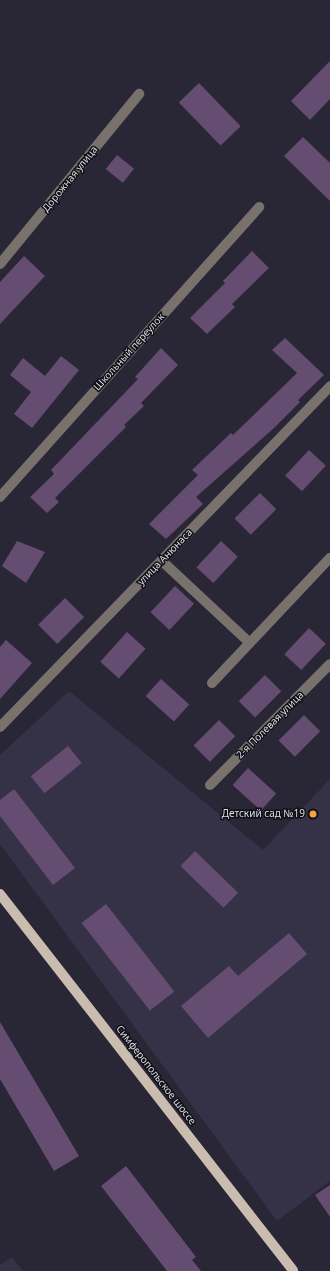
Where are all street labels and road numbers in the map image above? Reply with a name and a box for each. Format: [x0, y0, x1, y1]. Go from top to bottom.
street label: Дорожная улица [40, 144, 100, 214]
street label: Школьный переулок [91, 311, 167, 393]
street label: улица Анюнаса [135, 526, 195, 588]
street label: 2-я Полевая улица [234, 689, 306, 761]
street label: Симферопольское шоссе [114, 1023, 198, 1127]

